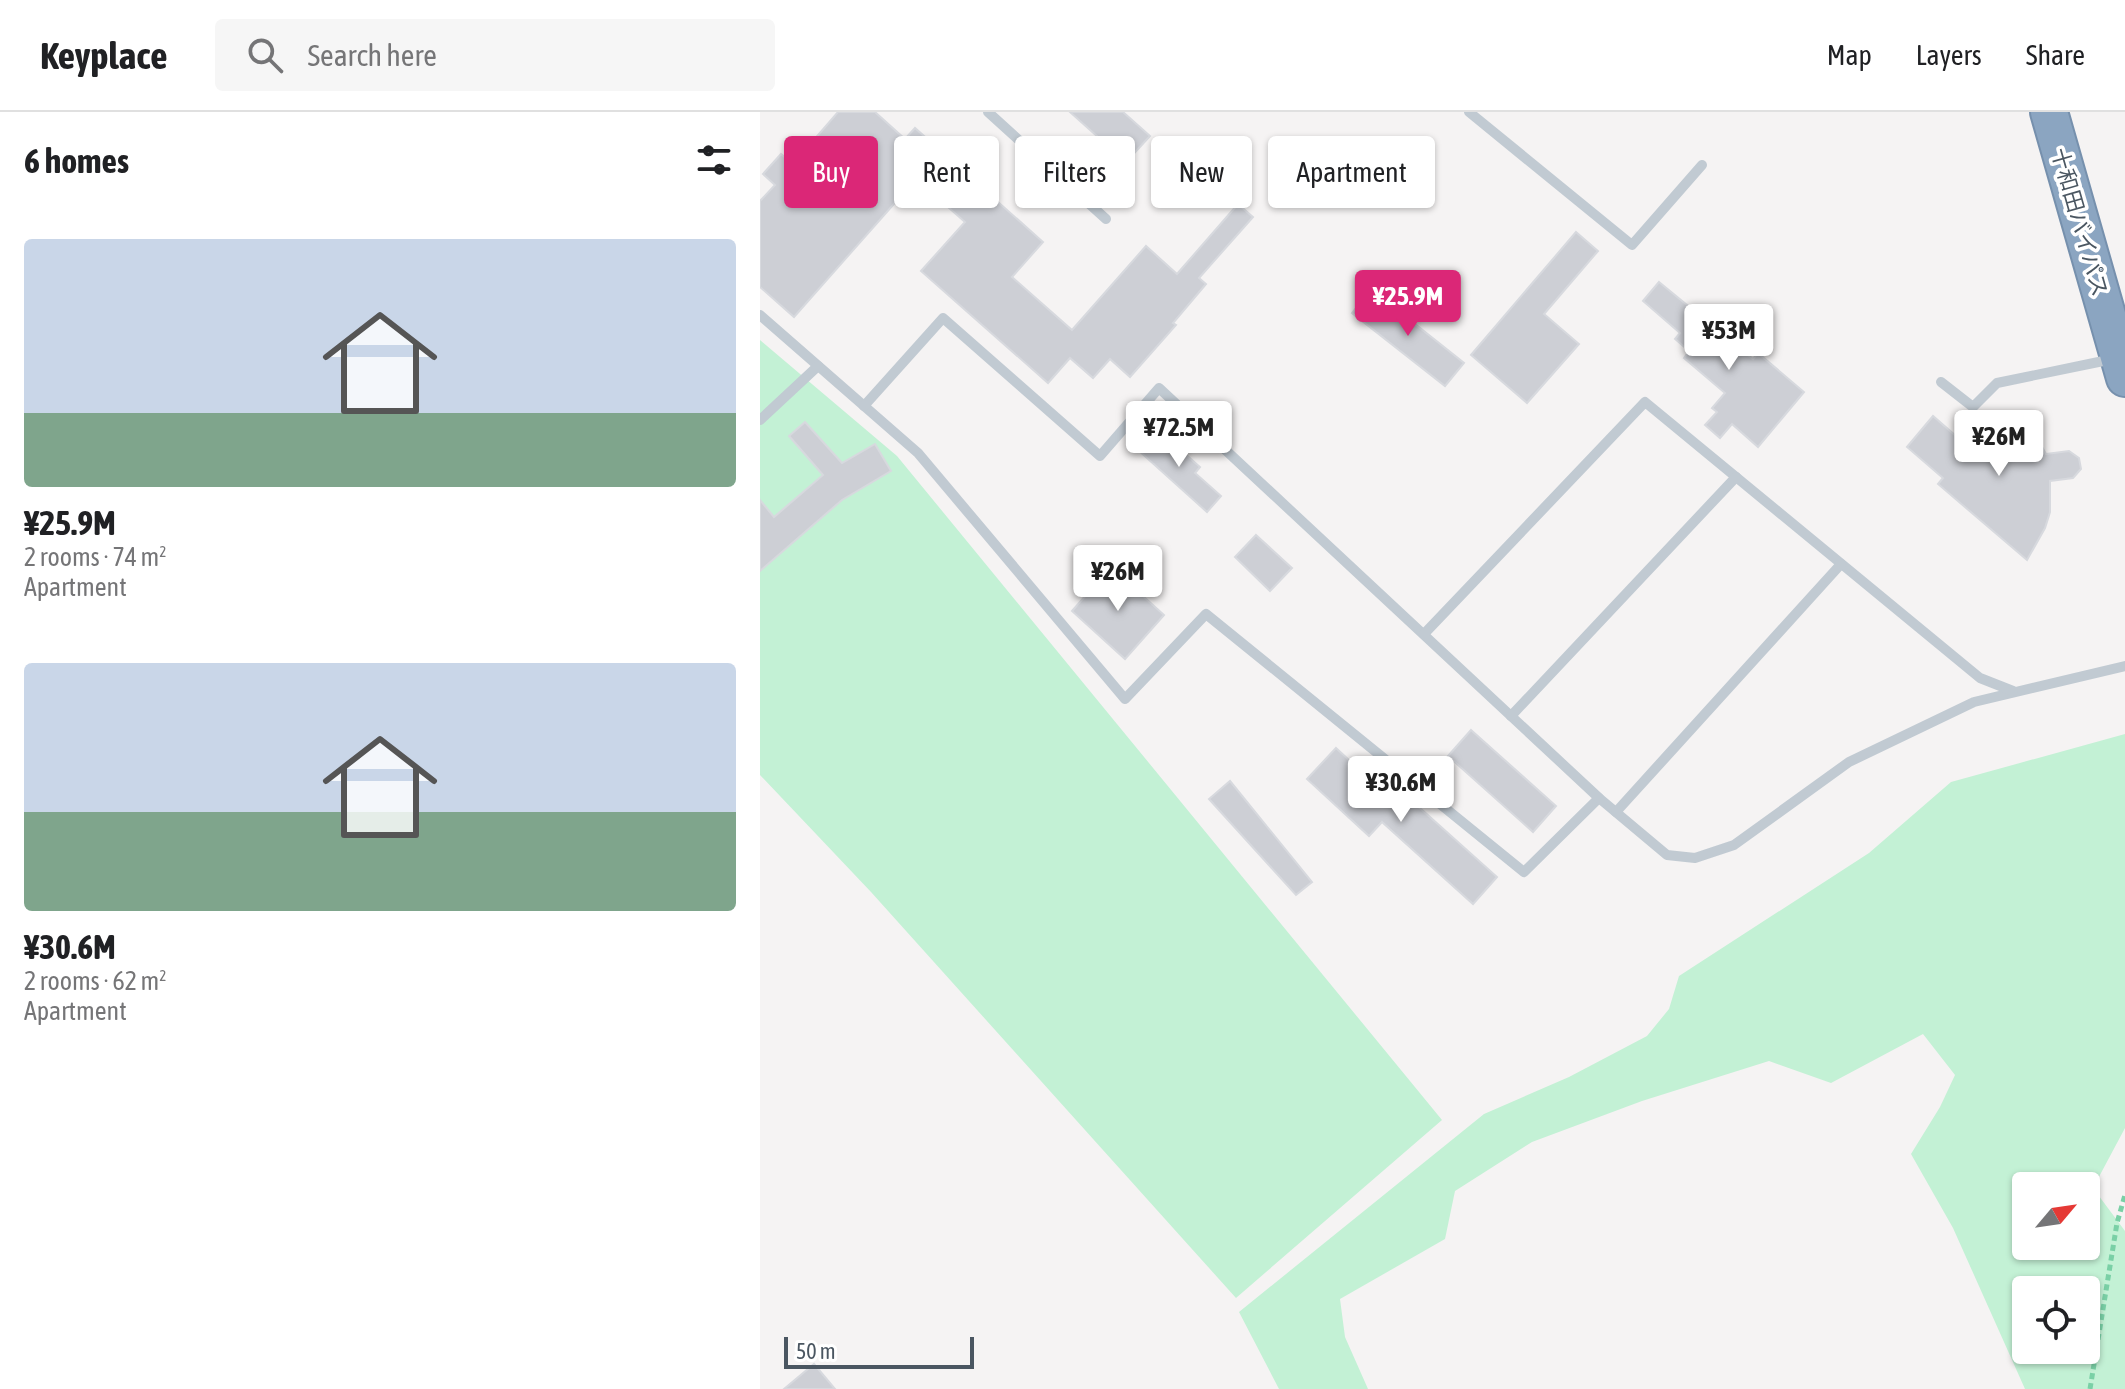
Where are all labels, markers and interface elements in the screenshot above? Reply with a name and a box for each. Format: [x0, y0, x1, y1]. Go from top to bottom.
search box [215, 19, 775, 91]
icon: search [243, 33, 287, 77]
text: Keyplace [40, 34, 167, 77]
text: Search here [307, 38, 437, 72]
text: Map [1827, 39, 1872, 71]
text: Layers [1916, 39, 1982, 71]
text: Share [2026, 39, 2085, 71]
chip: Buy [784, 136, 878, 208]
chip: Rent [894, 136, 999, 208]
chip: Filters [1015, 136, 1135, 208]
chip: New [1151, 136, 1252, 208]
chip: Apartment [1268, 136, 1435, 208]
icon: filters [692, 138, 736, 182]
text: 6 homes [24, 141, 129, 180]
street label: 十和田バイパス [2046, 145, 2114, 299]
pin: ¥25.9M [1343, 270, 1473, 338]
text: ¥25.9M [1373, 281, 1443, 311]
icon: home [308, 291, 452, 435]
pin: ¥53M [1682, 304, 1776, 372]
text: ¥53M [1702, 315, 1756, 345]
pin: ¥72.5M [1114, 401, 1244, 469]
pin: ¥26M [1952, 410, 2046, 478]
text: ¥72.5M [1144, 412, 1214, 442]
text: ¥26M [1972, 421, 2026, 451]
text: ¥25.9M [24, 503, 116, 542]
text: 2 rooms · 74 m² [24, 542, 166, 572]
pin: ¥26M [1071, 545, 1165, 613]
text: ¥26M [1091, 556, 1145, 586]
text: Apartment [24, 572, 127, 602]
icon: home [308, 715, 452, 859]
pin: ¥30.6M [1336, 756, 1466, 824]
text: ¥30.6M [1366, 767, 1436, 797]
text: ¥30.6M [24, 927, 116, 966]
text: 2 rooms · 62 m² [24, 966, 166, 996]
text: Apartment [24, 996, 127, 1026]
north arrow [2012, 1172, 2100, 1260]
map controls [2012, 1172, 2100, 1364]
button: locate [2012, 1276, 2100, 1364]
scale bar [784, 1333, 974, 1369]
text: 50 m [796, 1338, 836, 1364]

